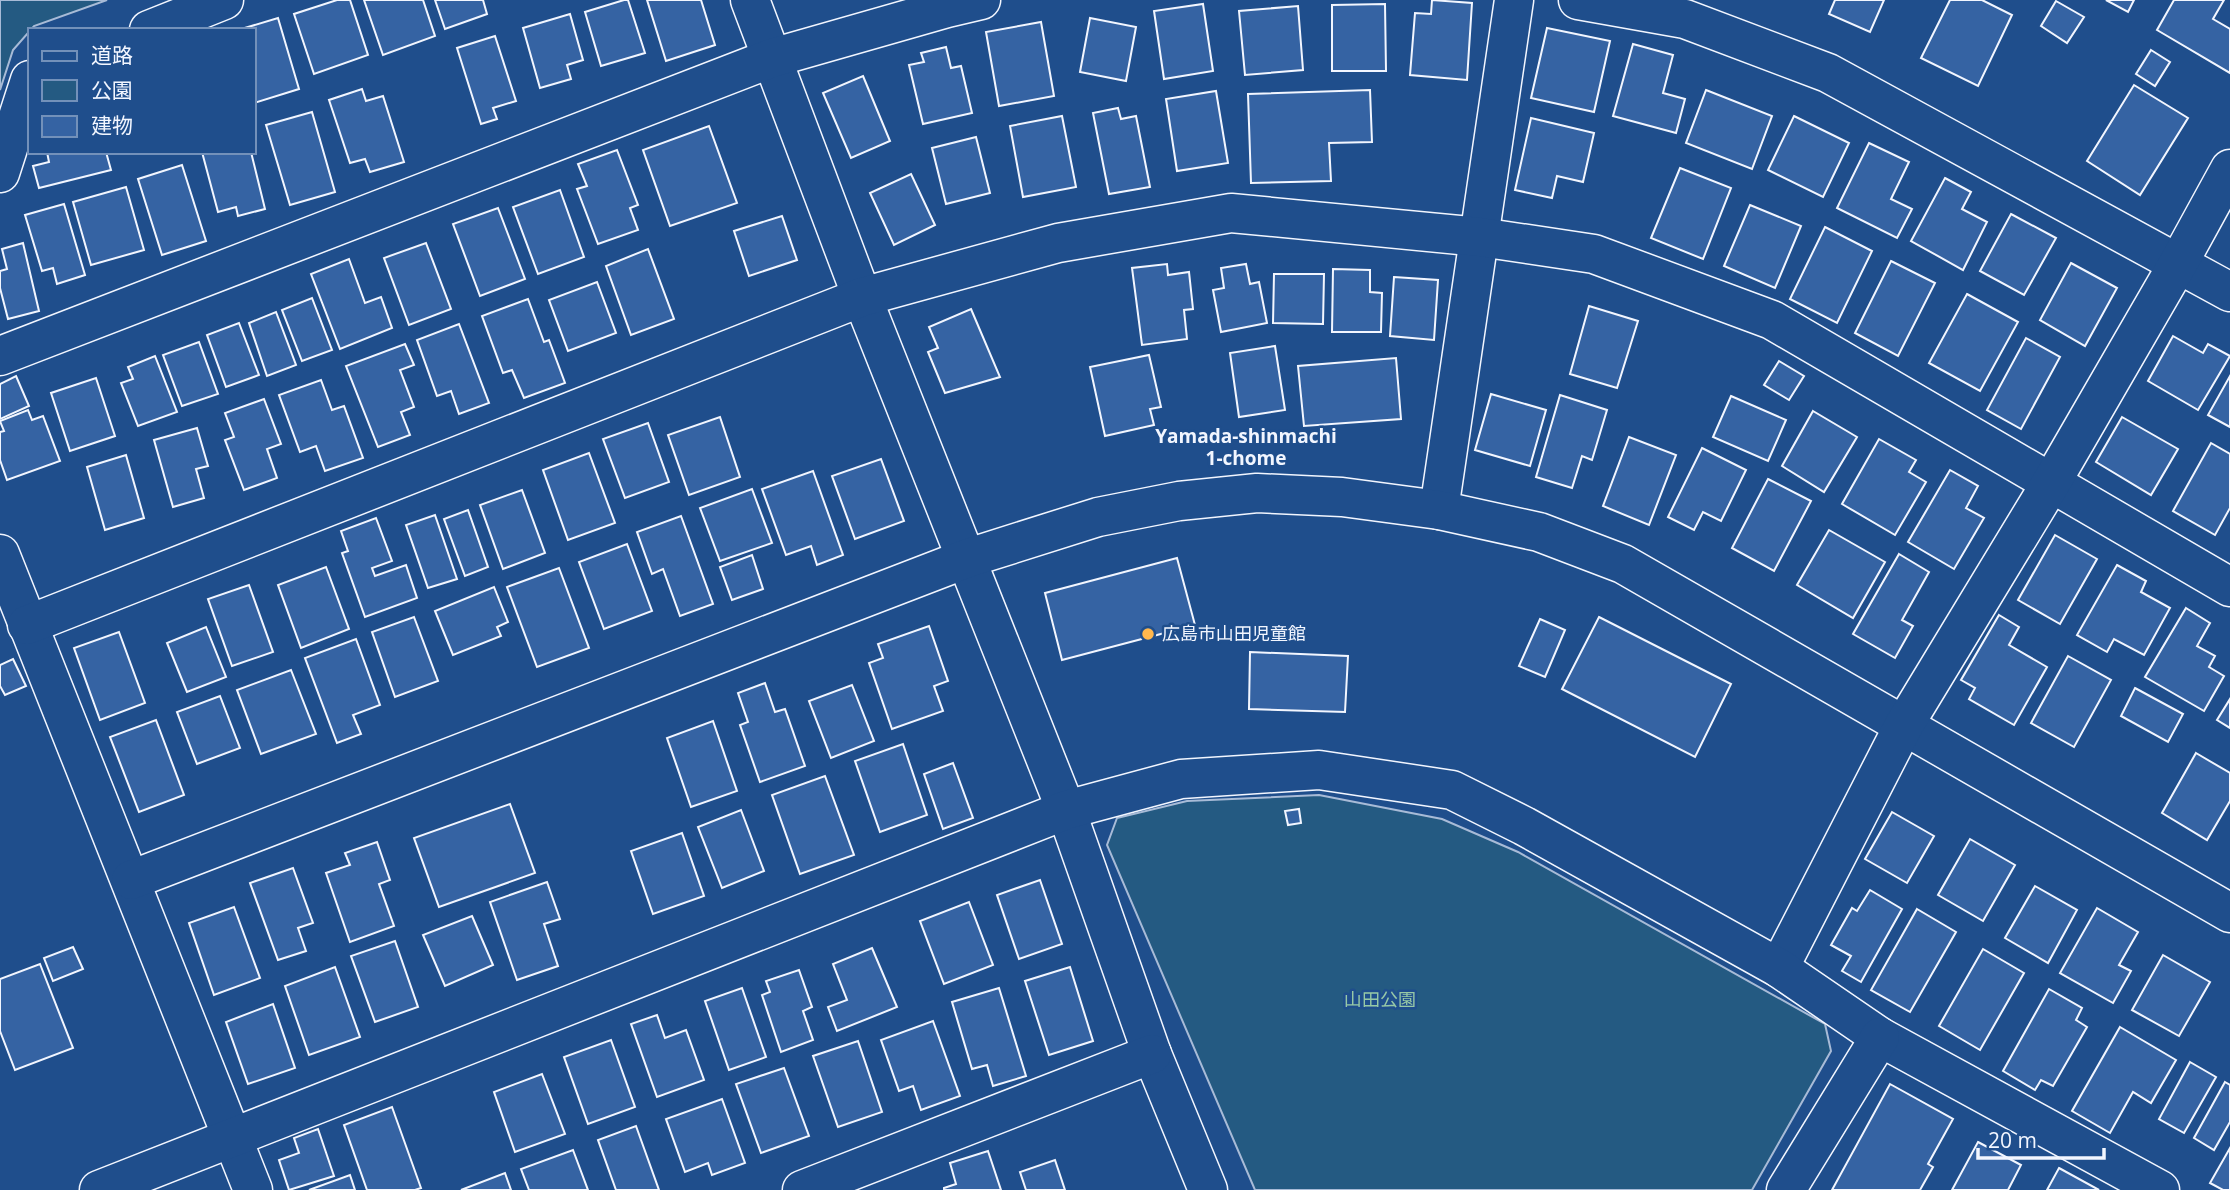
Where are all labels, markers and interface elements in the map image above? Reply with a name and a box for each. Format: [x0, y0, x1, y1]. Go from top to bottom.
legend [28, 28, 256, 154]
text: 道路 [91, 41, 133, 69]
text: 公園 [91, 76, 133, 104]
text: 建物 [91, 111, 133, 139]
district label: Yamada-shinmachi 1-chome [1155, 423, 1337, 471]
place label: 広島市山田児童館 [1162, 621, 1306, 645]
marker: 広島市山田児童館 [1140, 626, 1156, 642]
park label: 山田公園 [1344, 987, 1416, 1011]
scale bar [1978, 1116, 2104, 1160]
text: 20 m [1988, 1126, 2037, 1154]

